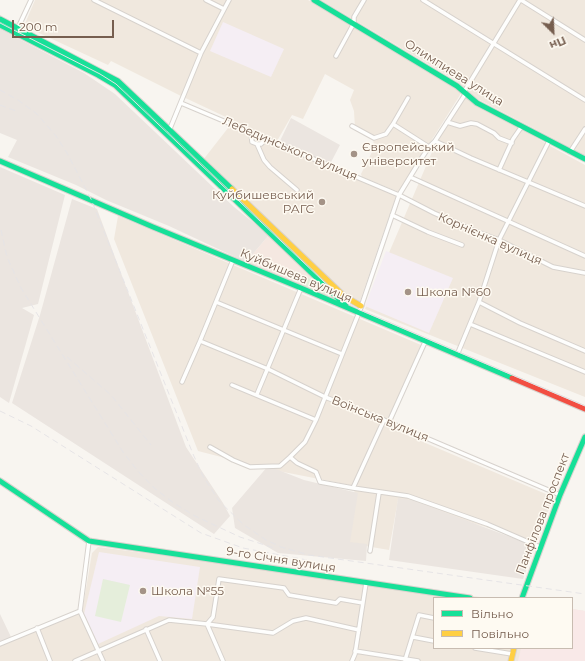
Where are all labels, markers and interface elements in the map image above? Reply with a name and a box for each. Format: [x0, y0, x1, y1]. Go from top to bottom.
scale bar [14, 12, 116, 38]
north arrow [533, 12, 573, 52]
text: 200 m [19, 19, 58, 34]
text: Пн [547, 33, 568, 53]
street label: Олимпиева улица [402, 37, 506, 109]
street label: Лебединського вулиця [220, 114, 360, 184]
place label: Європейський університет [362, 140, 454, 168]
marker: Європейський університет [349, 149, 359, 159]
place label: Куйбишевський РАГС [212, 188, 314, 216]
marker: Куйбишевський РАГС [317, 197, 327, 207]
street label: Корнієнка вулиця [436, 210, 544, 268]
street label: Куйбишева вулиця [238, 246, 354, 306]
place label: Школа №60 [416, 285, 491, 299]
marker: Школа №60 [403, 287, 413, 297]
street label: Воїнська вулиця [329, 393, 431, 445]
street label: Панфілова проспект [513, 451, 573, 577]
street label: 9-го Січня вулиця [225, 544, 337, 576]
place label: Школа №55 [151, 584, 224, 598]
marker: Школа №55 [138, 586, 148, 596]
legend [433, 597, 573, 649]
text: Вільно [471, 606, 513, 621]
text: Повільно [471, 626, 529, 641]

